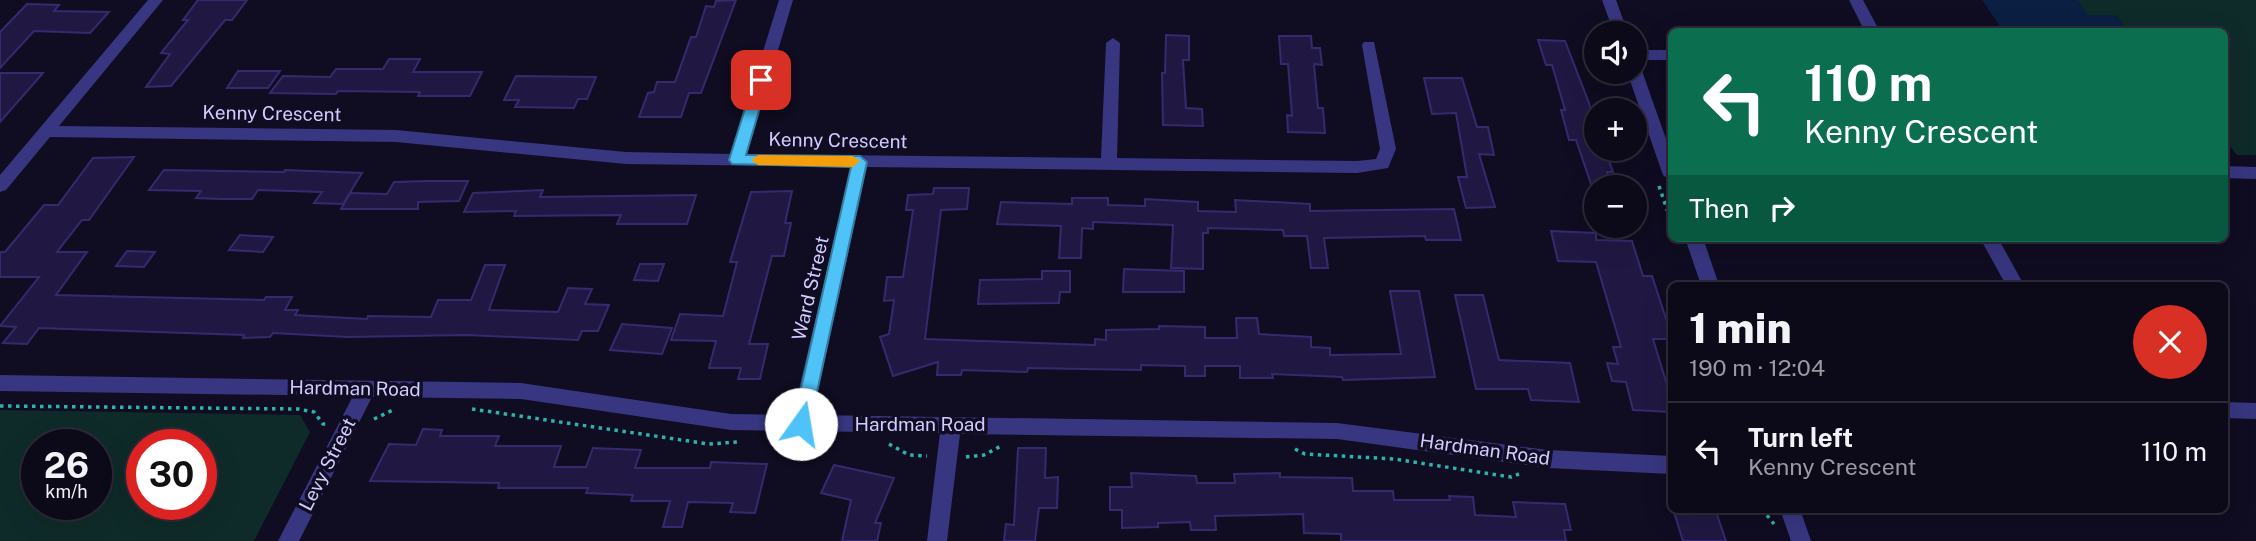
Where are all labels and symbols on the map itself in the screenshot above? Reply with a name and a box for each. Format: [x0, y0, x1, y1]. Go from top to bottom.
pin [731, 50, 791, 110]
street label: Kenny Crescent [202, 101, 342, 125]
street label: Kenny Crescent [768, 128, 908, 152]
street label: Ward Street [787, 234, 833, 342]
street label: Hardman Road [289, 376, 421, 400]
position arrow [764, 387, 838, 461]
street label: Hardman Road [854, 413, 986, 435]
street label: Levy Street [294, 414, 360, 514]
speed limit sign: 30 [126, 429, 217, 520]
street label: Hardman Road [1418, 429, 1552, 469]

